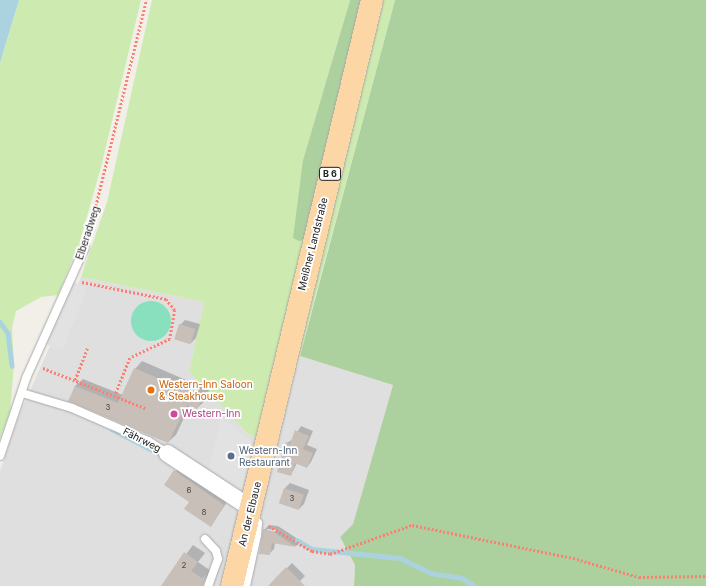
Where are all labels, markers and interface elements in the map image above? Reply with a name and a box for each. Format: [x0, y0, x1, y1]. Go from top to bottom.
road number: B 6 [319, 167, 341, 181]
street label: Meißner Landstraße [296, 196, 330, 292]
street label: Elberadweg [74, 205, 102, 261]
place label: Western-Inn Saloon & Steakhouse [159, 378, 253, 402]
marker: Western-Inn Saloon & Steakhouse [146, 385, 156, 395]
house number: 3 [106, 403, 110, 413]
place label: Western-Inn [182, 408, 240, 420]
marker: Western-Inn [169, 409, 179, 419]
street label: Fährweg [121, 425, 163, 455]
place label: Western-Inn Restaurant [239, 444, 297, 468]
marker: Western-Inn Restaurant [226, 451, 236, 461]
street label: An der Elbaue [236, 480, 264, 548]
house number: 6 [187, 486, 191, 496]
house number: 3 [290, 494, 294, 504]
house number: 8 [202, 508, 206, 518]
house number: 2 [182, 561, 186, 571]

